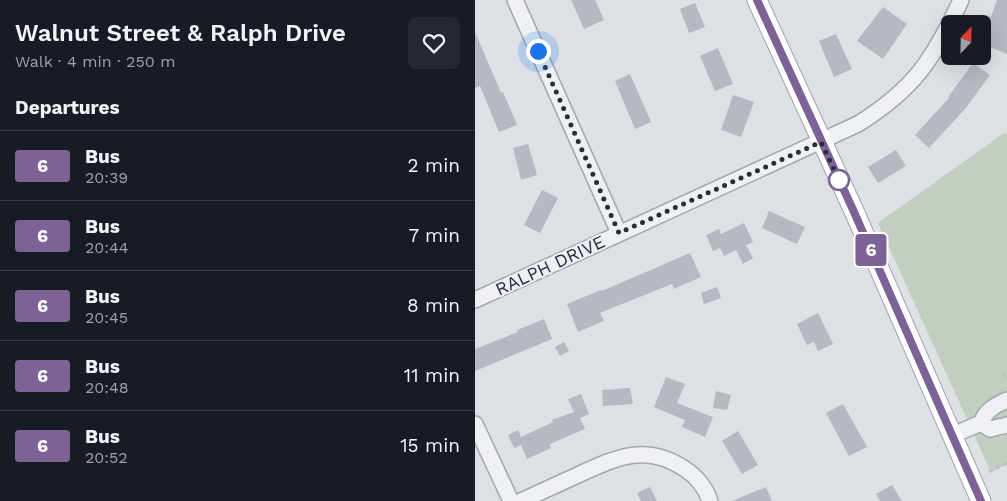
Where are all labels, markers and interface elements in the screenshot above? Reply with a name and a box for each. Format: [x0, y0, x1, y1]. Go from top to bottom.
north arrow [941, 15, 991, 65]
map controls [941, 15, 991, 65]
button: heart [408, 17, 460, 69]
text: Walnut Street & Ralph Drive [15, 19, 346, 47]
your location [526, 39, 551, 64]
text: Walk · 4 min · 250 m [15, 52, 175, 71]
text: Departures [15, 96, 120, 119]
text: Bus [85, 145, 120, 168]
text: 2 min [408, 154, 460, 177]
text: 6 [37, 155, 48, 176]
text: 20:39 [85, 168, 128, 187]
unlabelled marker [828, 169, 850, 191]
text: Bus [85, 215, 120, 238]
text: 7 min [409, 224, 460, 247]
text: 6 [37, 225, 48, 246]
street label: RALPH DRIVE [492, 230, 608, 300]
line badge: 6 [855, 234, 887, 266]
text: 20:44 [85, 238, 129, 257]
text: 6 [865, 239, 877, 260]
text: Bus [85, 285, 120, 308]
text: 8 min [407, 294, 460, 317]
text: 6 [37, 295, 48, 316]
text: 20:45 [85, 308, 128, 327]
text: Bus [85, 355, 120, 378]
text: 11 min [404, 364, 460, 387]
text: 6 [37, 365, 48, 386]
text: 20:48 [85, 378, 129, 397]
text: Bus [85, 425, 120, 448]
text: 15 min [400, 434, 460, 457]
text: 6 [37, 435, 48, 456]
text: 20:52 [85, 448, 128, 467]

